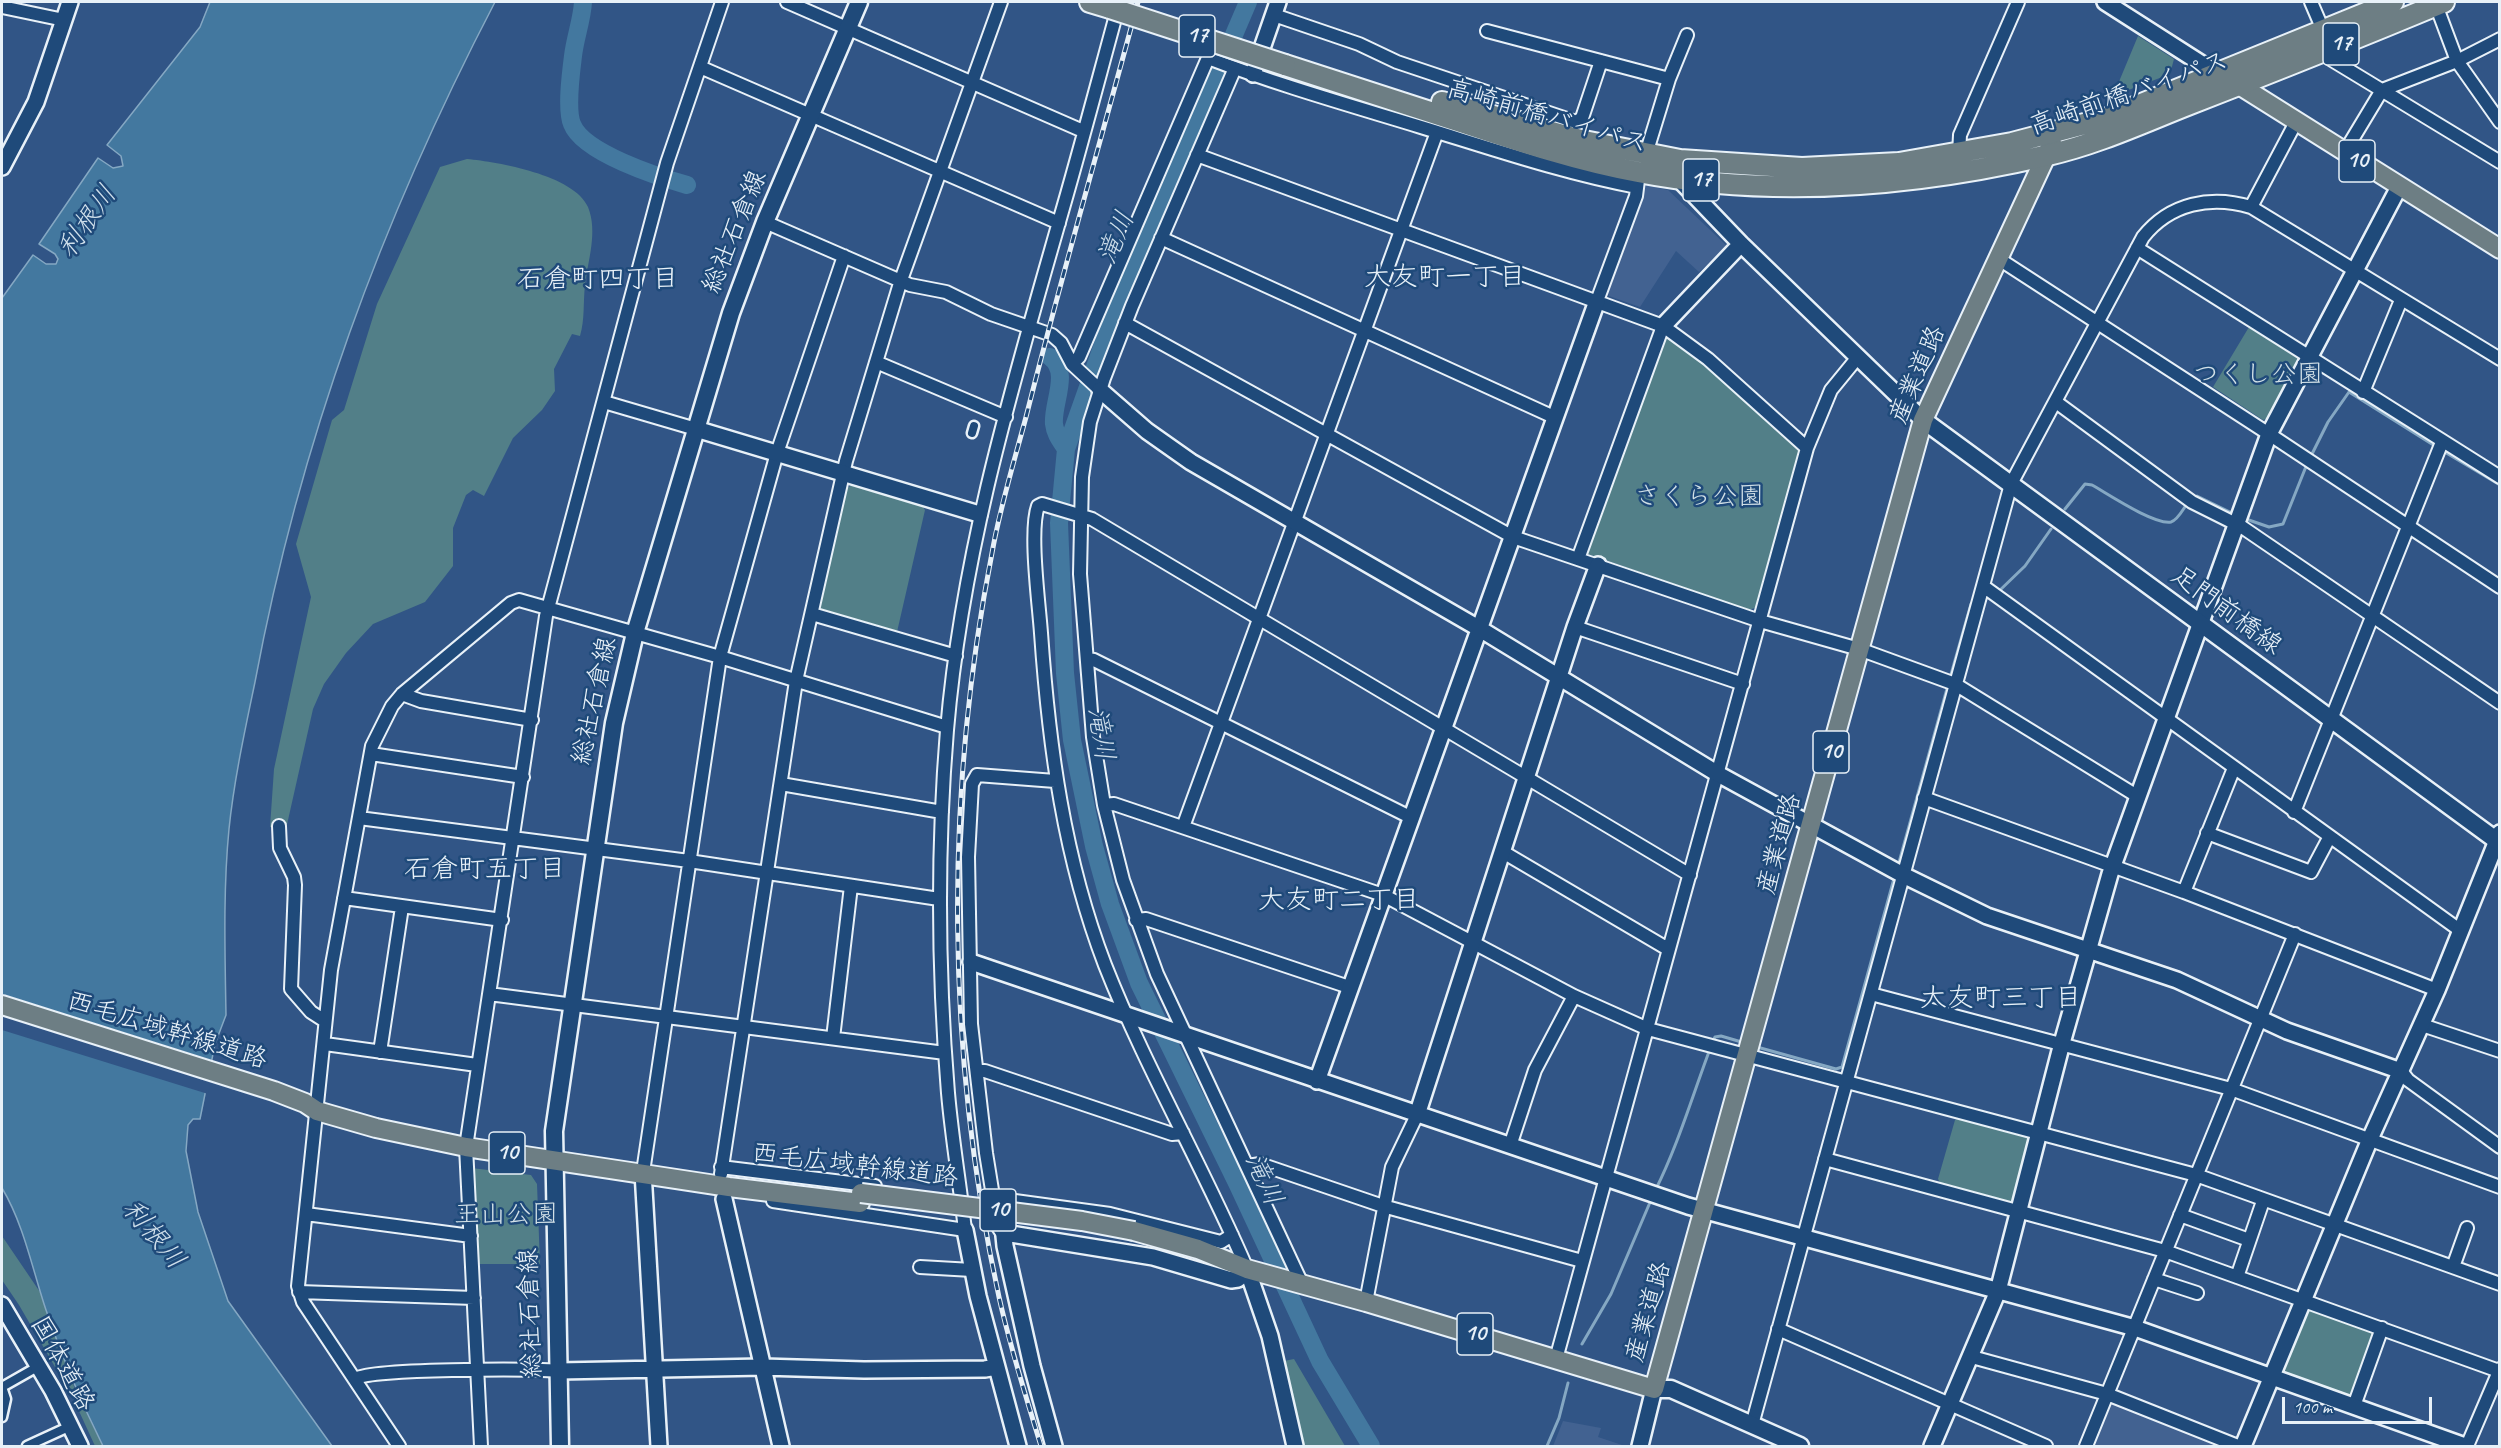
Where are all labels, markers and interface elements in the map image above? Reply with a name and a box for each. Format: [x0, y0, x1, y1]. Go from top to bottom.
road number: 17 [1179, 15, 1215, 57]
road number: 17 [2323, 23, 2359, 65]
street label: 高崎前橋バイパス [2026, 45, 2232, 143]
street label: 高崎前橋バイパス [1443, 73, 1651, 161]
road number: 10 [2339, 140, 2375, 182]
road number: 17 [1683, 159, 1719, 201]
street label: 総社石倉線 [696, 166, 774, 298]
water label: 利根川 [51, 180, 125, 264]
water label: 滝川 [1092, 207, 1142, 269]
district label: 大友町一丁目 [1364, 262, 1526, 294]
district label: 石倉町四丁目 [517, 264, 679, 296]
street label: 産業道路 [1883, 321, 1953, 429]
park label: つくし公園 [2193, 359, 2323, 391]
park label: さくら公園 [1634, 481, 1764, 513]
street label: 足門前橋線 [2164, 560, 2288, 662]
street label: 総社石倉線 [566, 634, 624, 768]
water label: 滝川 [1080, 705, 1120, 763]
road number: 10 [1813, 731, 1849, 773]
street label: 産業道路 [1751, 790, 1809, 898]
district label: 石倉町五丁目 [404, 854, 566, 886]
district label: 大友町二丁目 [1258, 885, 1420, 917]
district label: 大友町三丁目 [1920, 983, 2082, 1015]
street label: 西毛広域幹線道路 [63, 986, 271, 1076]
road number: 10 [489, 1132, 525, 1174]
street label: 西毛広域幹線道路 [750, 1138, 960, 1194]
water label: 滝川 [1237, 1149, 1289, 1211]
road number: 10 [980, 1189, 1016, 1231]
water label: 利根川 [115, 1194, 191, 1276]
park label: 王山公園 [454, 1199, 558, 1231]
street label: 総社石倉線 [513, 1247, 549, 1379]
street label: 産業道路 [1620, 1258, 1678, 1366]
street label: 国体道路 [23, 1311, 101, 1417]
road number: 10 [1457, 1313, 1493, 1355]
scale bar [2285, 1385, 2435, 1423]
text: 100 m [2293, 1396, 2332, 1418]

